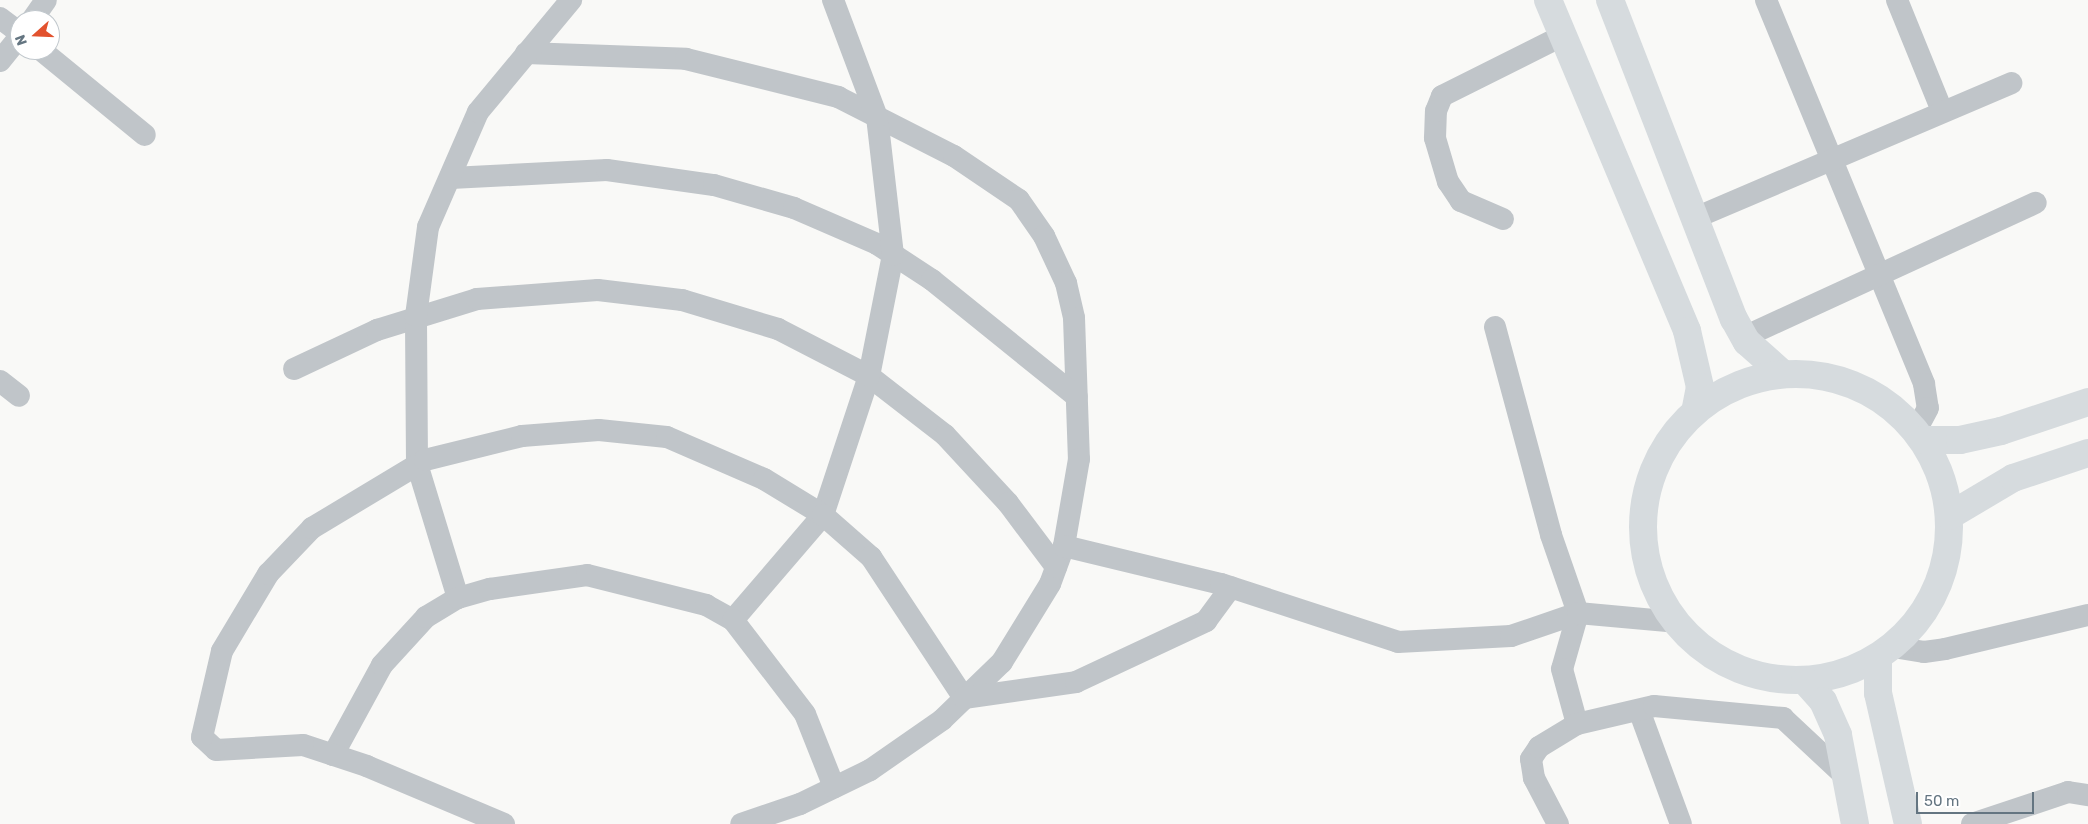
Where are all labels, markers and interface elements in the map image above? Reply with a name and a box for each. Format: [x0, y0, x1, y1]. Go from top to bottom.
north arrow [10, 10, 60, 60]
text: N [12, 32, 31, 48]
scale bar [1918, 782, 2036, 814]
text: 50 m [1924, 792, 1959, 810]

